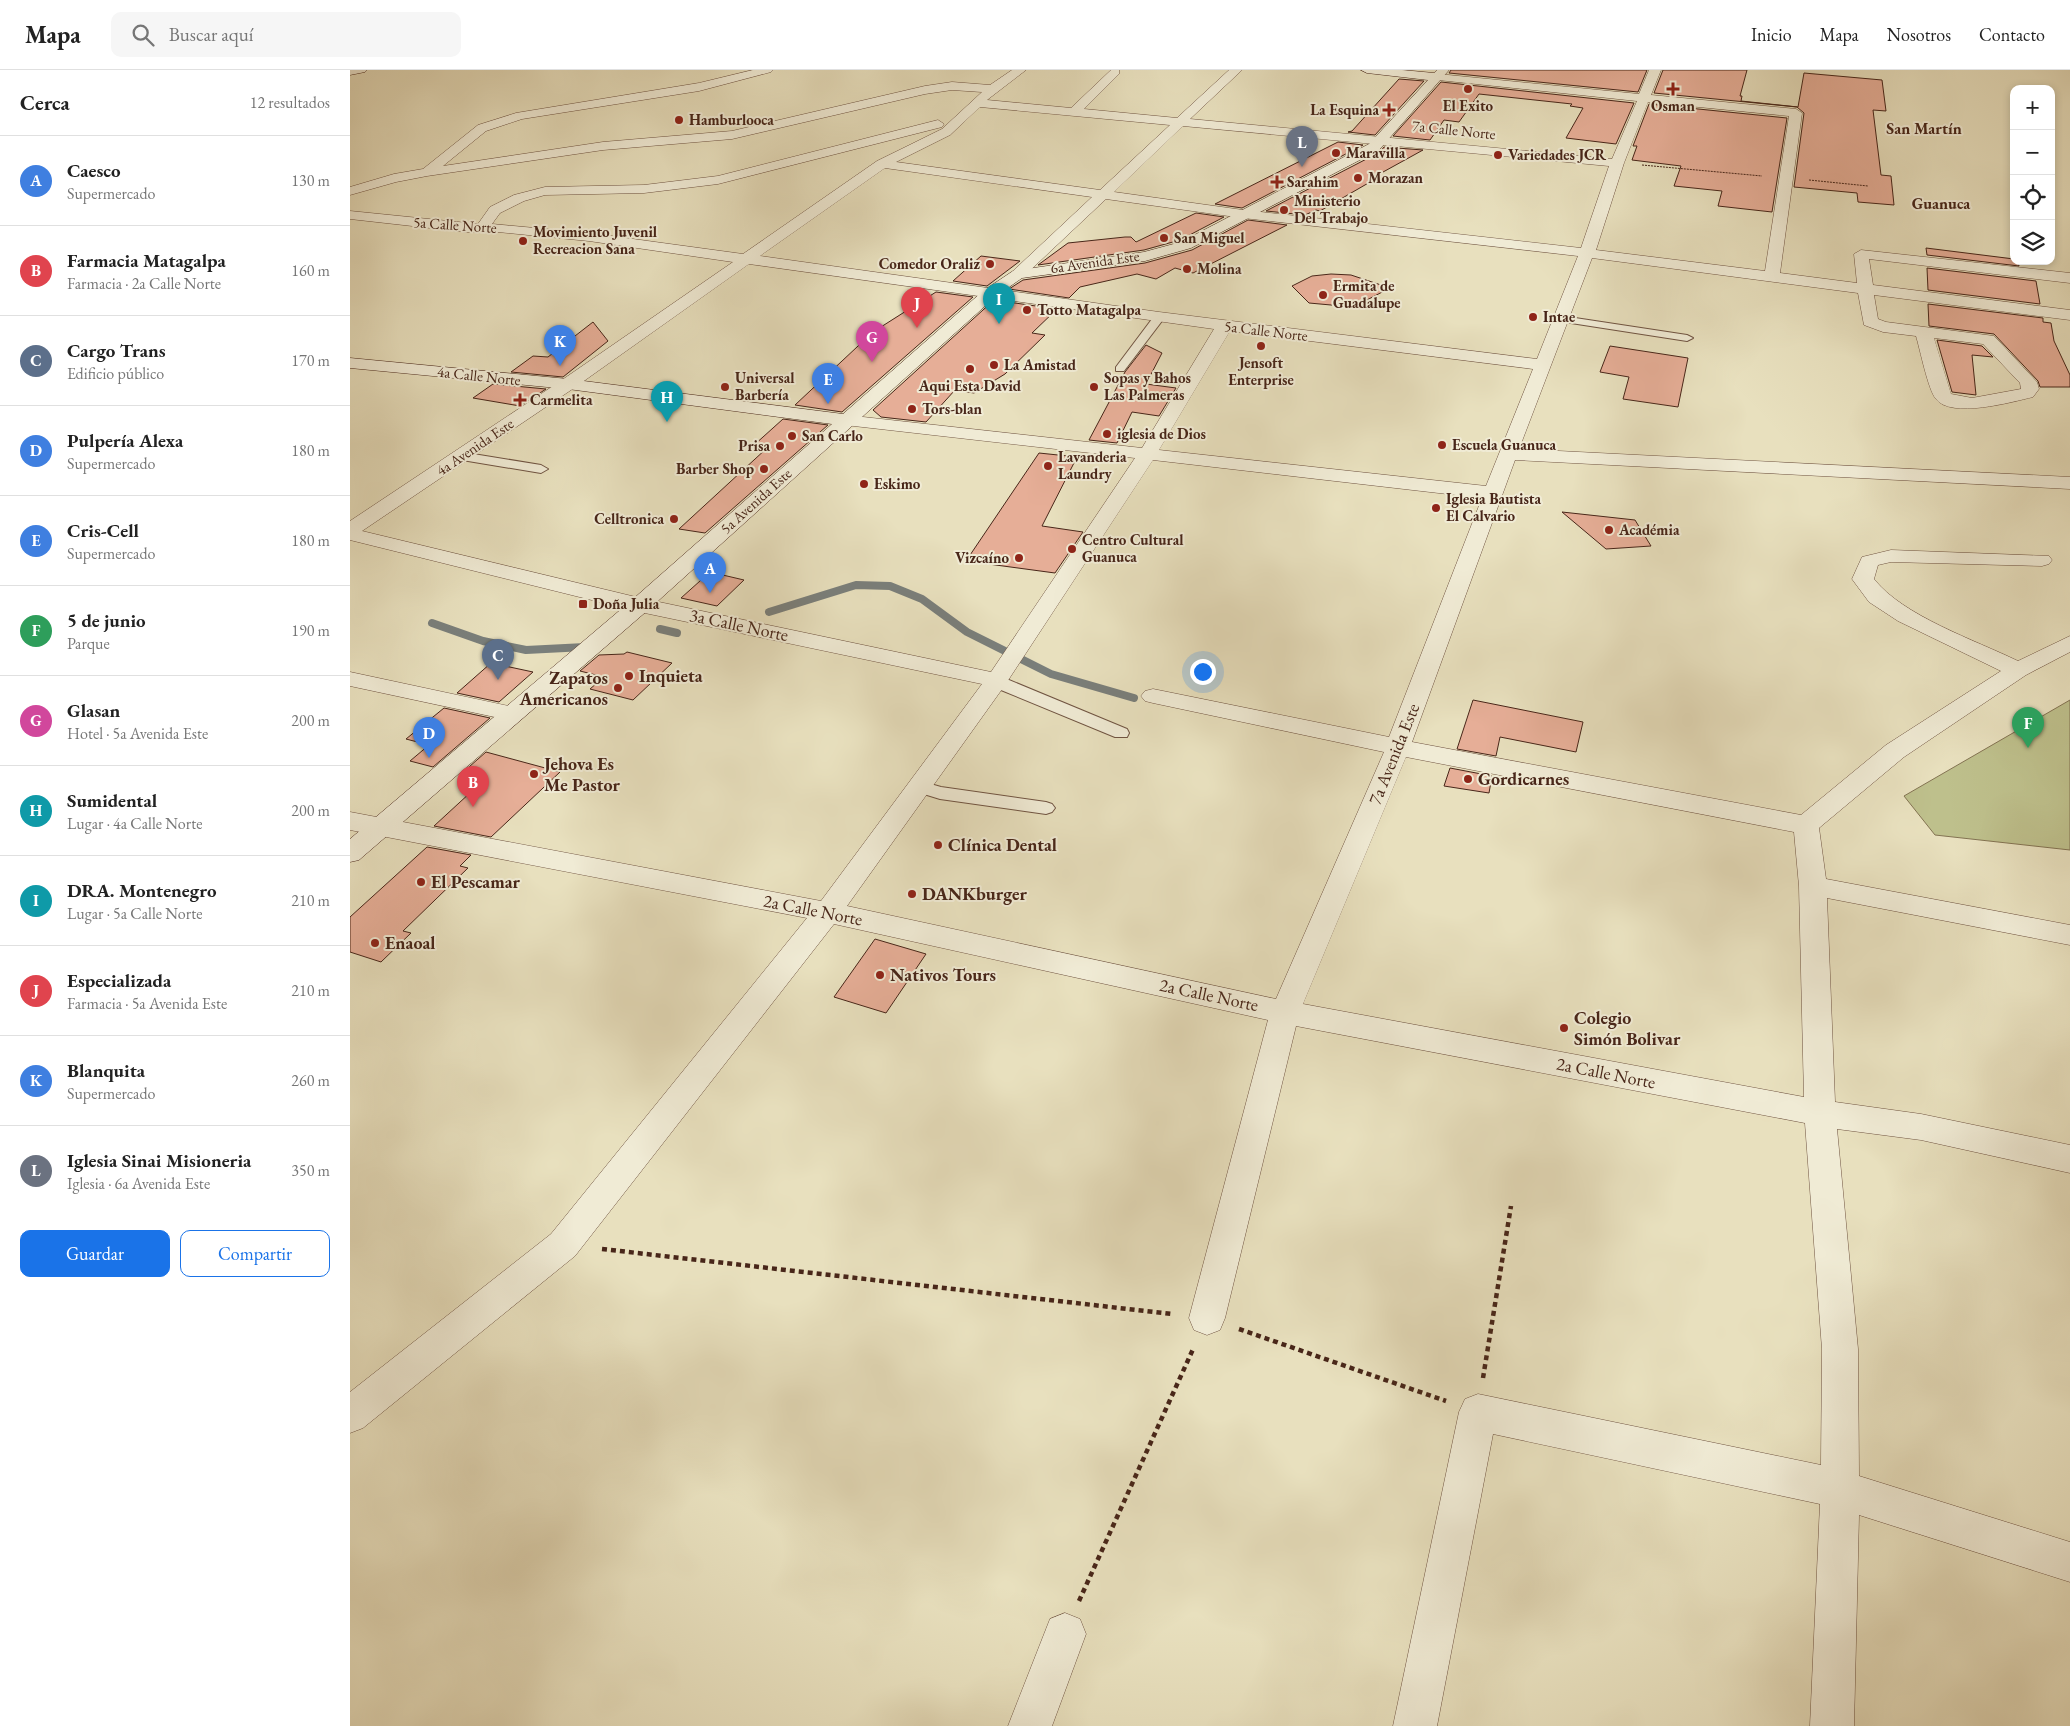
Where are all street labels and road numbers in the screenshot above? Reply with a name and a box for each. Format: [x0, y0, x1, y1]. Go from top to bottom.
street label: 7a Calle Norte [1411, 116, 1497, 143]
street label: 5a Calle Norte [413, 212, 498, 237]
street label: 6a Avenida Este [1049, 246, 1141, 277]
street label: 5a Calle Norte [1223, 316, 1309, 345]
street label: 4a Calle Norte [436, 362, 522, 389]
street label: 4a Avenida Este [432, 414, 517, 480]
street label: 5a Avenida Este [716, 463, 795, 538]
street label: 3a Calle Norte [688, 603, 791, 646]
street label: 7a Avenida Este [1363, 700, 1424, 808]
street label: 2a Calle Norte [762, 889, 865, 930]
street label: 2a Calle Norte [1158, 973, 1261, 1016]
street label: 2a Calle Norte [1555, 1052, 1658, 1093]

